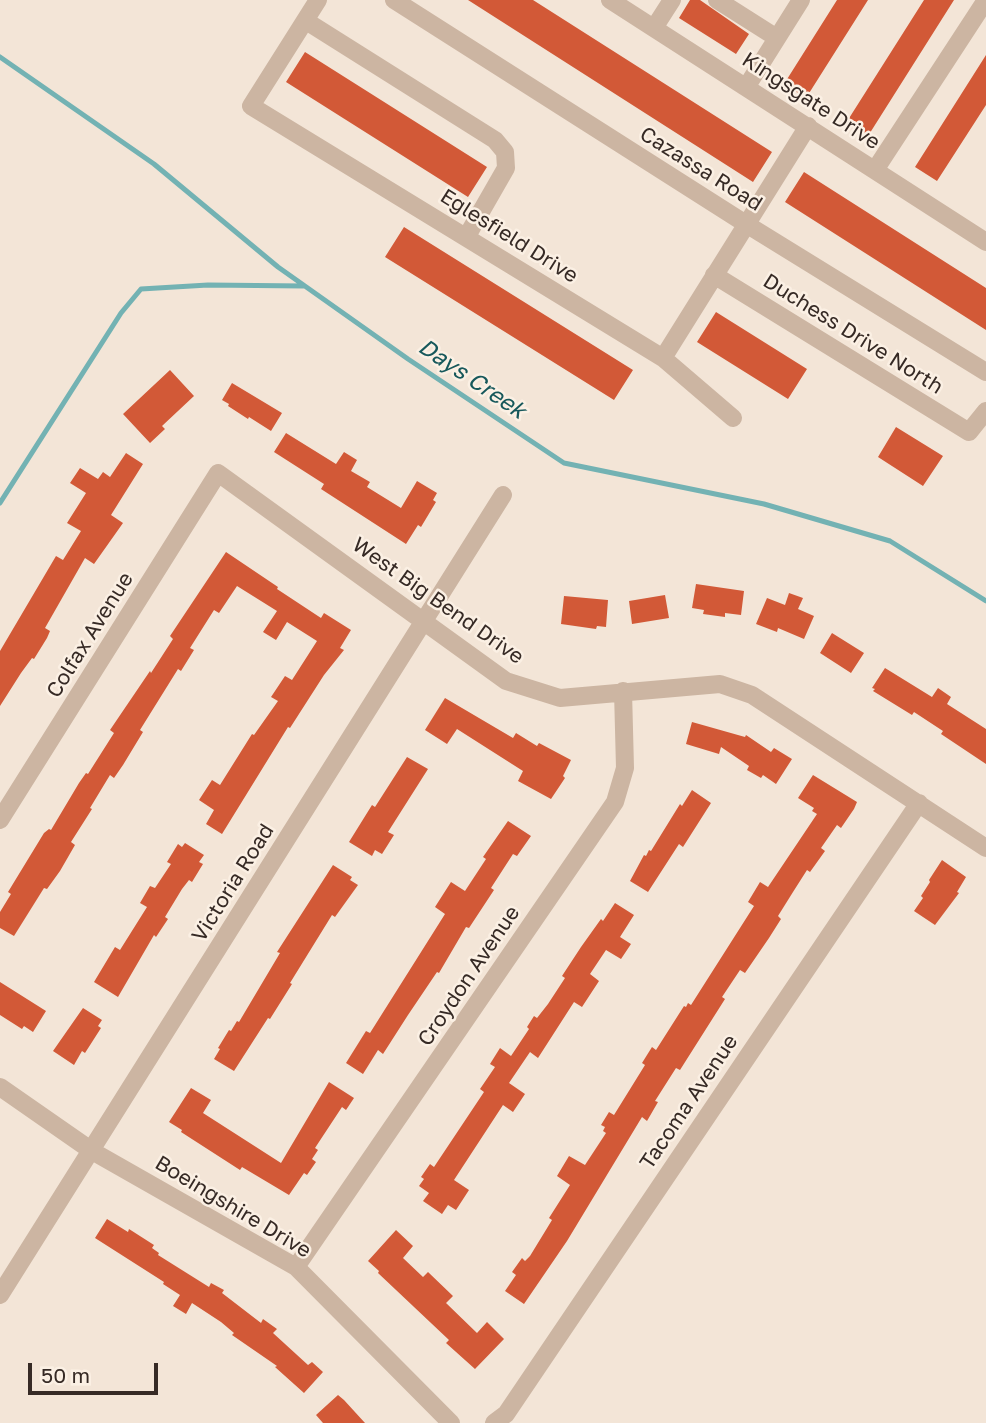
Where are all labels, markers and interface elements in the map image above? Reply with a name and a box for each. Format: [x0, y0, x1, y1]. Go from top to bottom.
street label: Kingsgate Drive [737, 47, 885, 155]
street label: Cazassa Road [635, 121, 767, 217]
street label: Eglesfield Drive [436, 184, 582, 288]
street label: Duchess Drive North [758, 268, 948, 400]
water label: Days Creek [413, 333, 531, 425]
street label: West Big Bend Drive [347, 532, 529, 670]
street label: Colfax Avenue [41, 568, 139, 702]
street label: Victoria Road [187, 819, 279, 947]
street label: Croydon Avenue [413, 901, 525, 1051]
street label: Tacoma Avenue [635, 1030, 743, 1174]
street label: Boeingshire Drive [150, 1151, 316, 1263]
scale bar [32, 1350, 161, 1394]
text: 50 m [41, 1362, 90, 1388]

